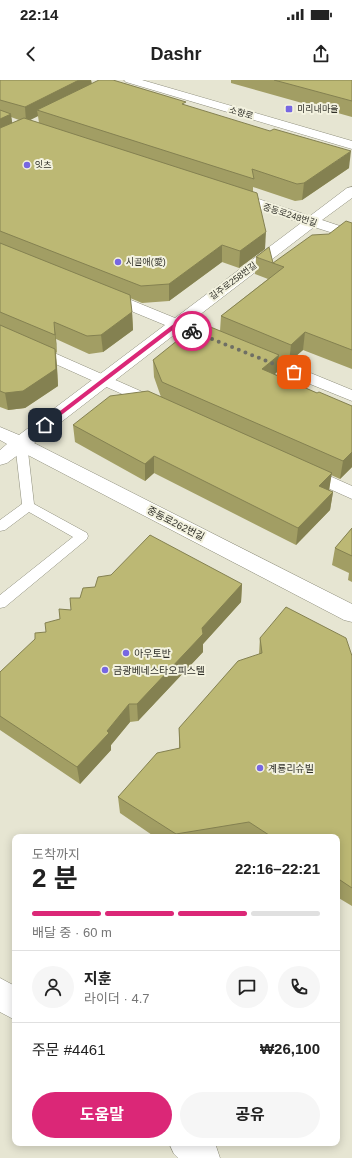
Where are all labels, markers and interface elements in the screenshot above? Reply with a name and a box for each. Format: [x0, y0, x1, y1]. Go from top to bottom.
text: 22:14 [20, 6, 58, 23]
icon: back [20, 43, 42, 65]
icon: share [310, 43, 332, 65]
text: Dashr [150, 44, 202, 64]
marker: 미리내마을 [284, 104, 294, 114]
place label: 미리내마을 [297, 104, 338, 114]
street label: 소향로 [228, 105, 254, 121]
marker: 잇츠 [22, 160, 32, 170]
place label: 잇츠 [35, 160, 52, 170]
street label: 중동로248번길 [262, 202, 318, 228]
marker: 시골애(愛) [113, 257, 123, 267]
place label: 시골애(愛) [126, 257, 166, 267]
street label: 길주로258번길 [207, 260, 259, 302]
courier [172, 311, 212, 351]
icon: bike [181, 320, 203, 342]
pin [277, 355, 311, 389]
icon: bag [283, 361, 305, 383]
pin [28, 408, 62, 442]
icon: home [34, 414, 56, 436]
street label: 중동로262번길 [145, 504, 206, 543]
marker: 아우토반 [121, 648, 131, 658]
place label: 아우토반 [134, 648, 171, 659]
marker: 금광베네스타오피스텔 [100, 665, 110, 675]
place label: 금광베네스타오피스텔 [113, 665, 205, 676]
marker: 계룡리슈빌 [255, 763, 265, 773]
place label: 계룡리슈빌 [268, 763, 314, 774]
text: 도착까지 [32, 847, 80, 862]
text: 22:16–22:21 [235, 860, 320, 877]
text: 2 분 [32, 863, 78, 893]
text: 배달 중 · 60 m [32, 925, 112, 940]
button: person [32, 966, 74, 1008]
button: chat [226, 966, 268, 1008]
button: phone [278, 966, 320, 1008]
text: 지훈 [84, 970, 112, 987]
text: 라이더 · 4.7 [84, 991, 150, 1006]
text: ₩26,100 [260, 1040, 320, 1057]
text: 주문 #4461 [32, 1041, 105, 1058]
button: 도움말 [32, 1092, 172, 1138]
button: 공유 [180, 1092, 320, 1138]

